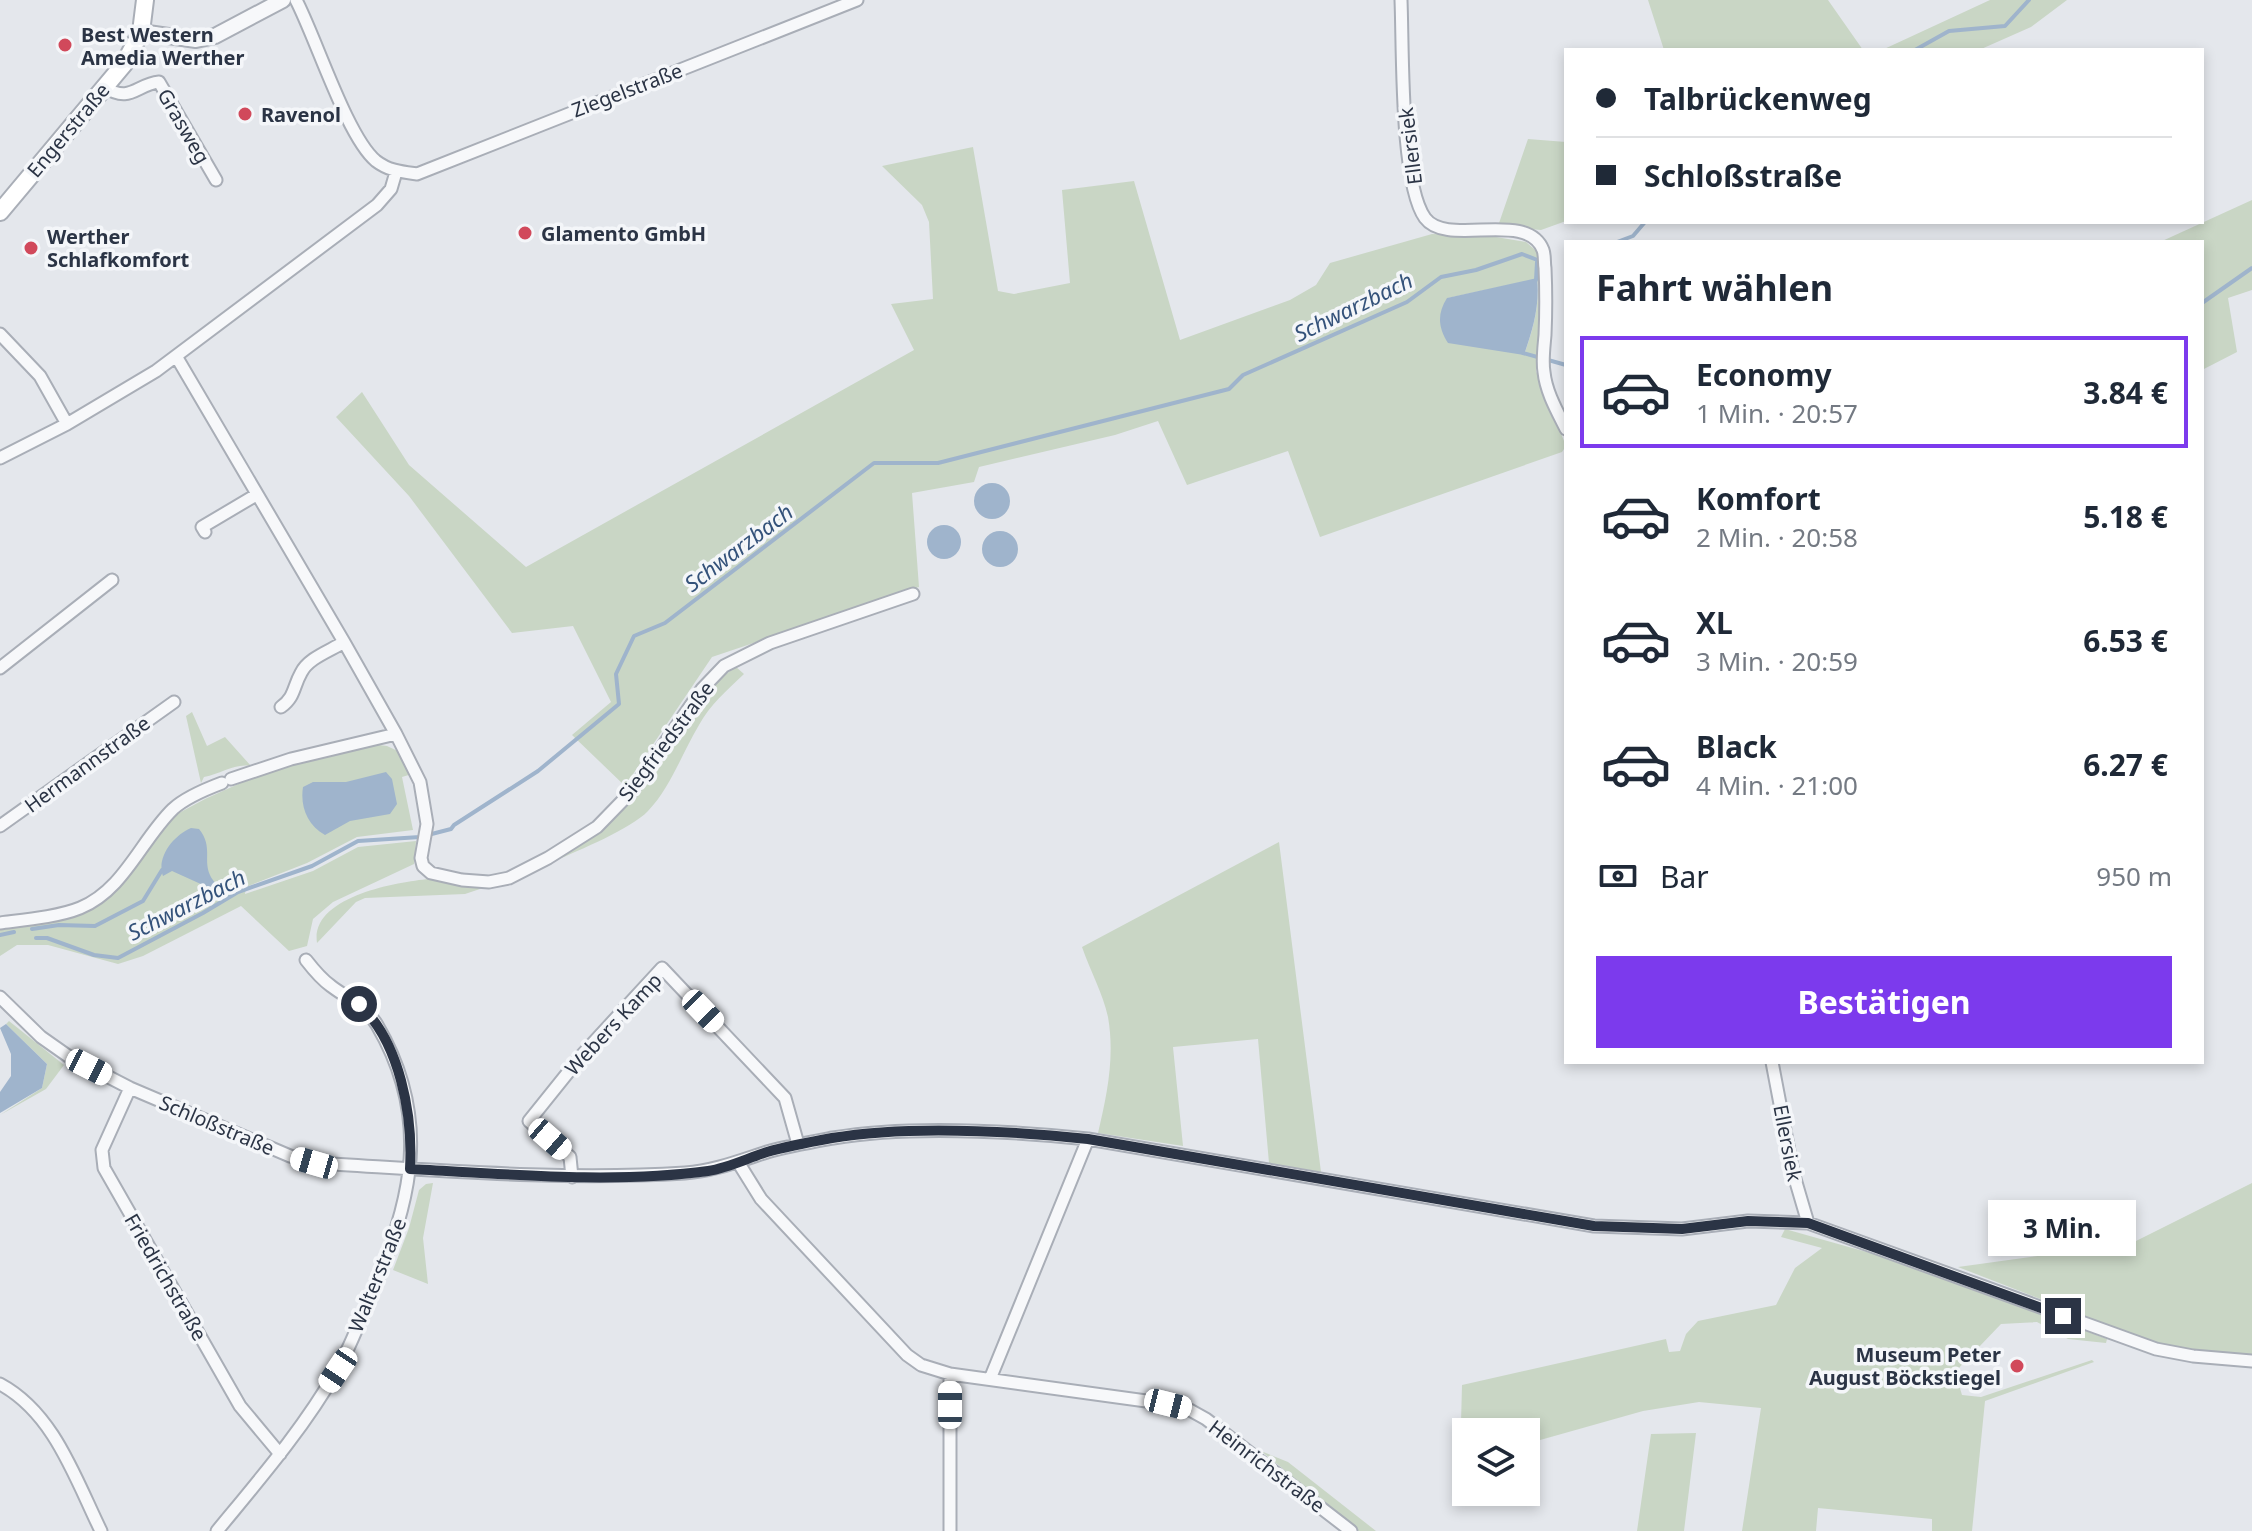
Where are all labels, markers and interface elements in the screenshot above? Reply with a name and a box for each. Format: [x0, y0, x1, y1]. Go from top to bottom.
place label: Best Western Amedia Werther [81, 21, 245, 71]
marker: Best Western Amedia Werther [56, 36, 74, 54]
street label: Ziegelstraße [568, 57, 686, 123]
street label: Engerstraße [21, 77, 115, 183]
text: Talbrückenweg [1644, 78, 1872, 119]
street label: Grasweg [152, 84, 216, 168]
place label: Ravenol [261, 101, 341, 128]
marker: Ravenol [236, 105, 254, 123]
street label: Ellersiek [1392, 105, 1428, 186]
text: Schloßstraße [1644, 155, 1842, 196]
place label: Glamento GmbH [541, 220, 706, 247]
place label: Werther Schlafkomfort [47, 223, 190, 273]
marker: Glamento GmbH [516, 224, 534, 242]
marker: Werther Schlafkomfort [22, 239, 40, 257]
text: Fahrt wählen [1596, 263, 1833, 312]
water label: Schwarzbach [1289, 264, 1417, 348]
text: Economy [1696, 354, 1832, 395]
icon: car [1600, 356, 1672, 428]
text: 3.84 € [2083, 372, 2168, 413]
text: 1 Min. · 20:57 [1696, 395, 1858, 431]
text: Komfort [1696, 478, 1821, 519]
icon: car [1600, 480, 1672, 552]
water label: Schwarzbach [678, 496, 798, 598]
text: 5.18 € [2083, 496, 2168, 537]
text: 2 Min. · 20:58 [1696, 519, 1858, 555]
text: XL [1696, 602, 1733, 643]
icon: car [1600, 604, 1672, 676]
text: 6.53 € [2083, 620, 2168, 661]
text: 3 Min. · 20:59 [1696, 643, 1858, 679]
street label: Siegfriedstraße [612, 676, 720, 806]
street label: Hermannstraße [19, 709, 155, 819]
text: Black [1696, 726, 1777, 767]
icon: car [1600, 728, 1672, 800]
text: 6.27 € [2083, 744, 2168, 785]
text: 4 Min. · 21:00 [1696, 767, 1858, 803]
icon: cash [1596, 854, 1640, 898]
text: Bar [1660, 856, 1709, 897]
text: 950 m [2096, 858, 2172, 894]
water label: Schwarzbach [122, 861, 250, 947]
button: Bestätigen [1596, 956, 2172, 1048]
street label: Webers Kamp [559, 967, 667, 1081]
car [678, 985, 728, 1037]
route start [341, 986, 377, 1022]
car [62, 1045, 116, 1089]
street label: Schloßstraße [155, 1089, 279, 1161]
street label: Ellersiek [1767, 1102, 1809, 1184]
car [524, 1114, 576, 1164]
car [288, 1145, 340, 1181]
callout: 3 Min. [1989, 1200, 2137, 1256]
street label: Friedrichstraße [119, 1209, 213, 1345]
text: 3 Min. [2023, 1210, 2101, 1246]
street label: Walterstraße [342, 1214, 412, 1336]
route end [2045, 1298, 2081, 1334]
place label: Museum Peter August Böckstiegel [1809, 1341, 2001, 1391]
car [315, 1343, 361, 1397]
marker: Museum Peter August Böckstiegel [2008, 1357, 2026, 1375]
car [938, 1381, 962, 1429]
car [1142, 1387, 1194, 1421]
street label: Heinrichstraße [1203, 1413, 1331, 1519]
map controls [1452, 1418, 1540, 1506]
button: layers [1452, 1418, 1540, 1506]

